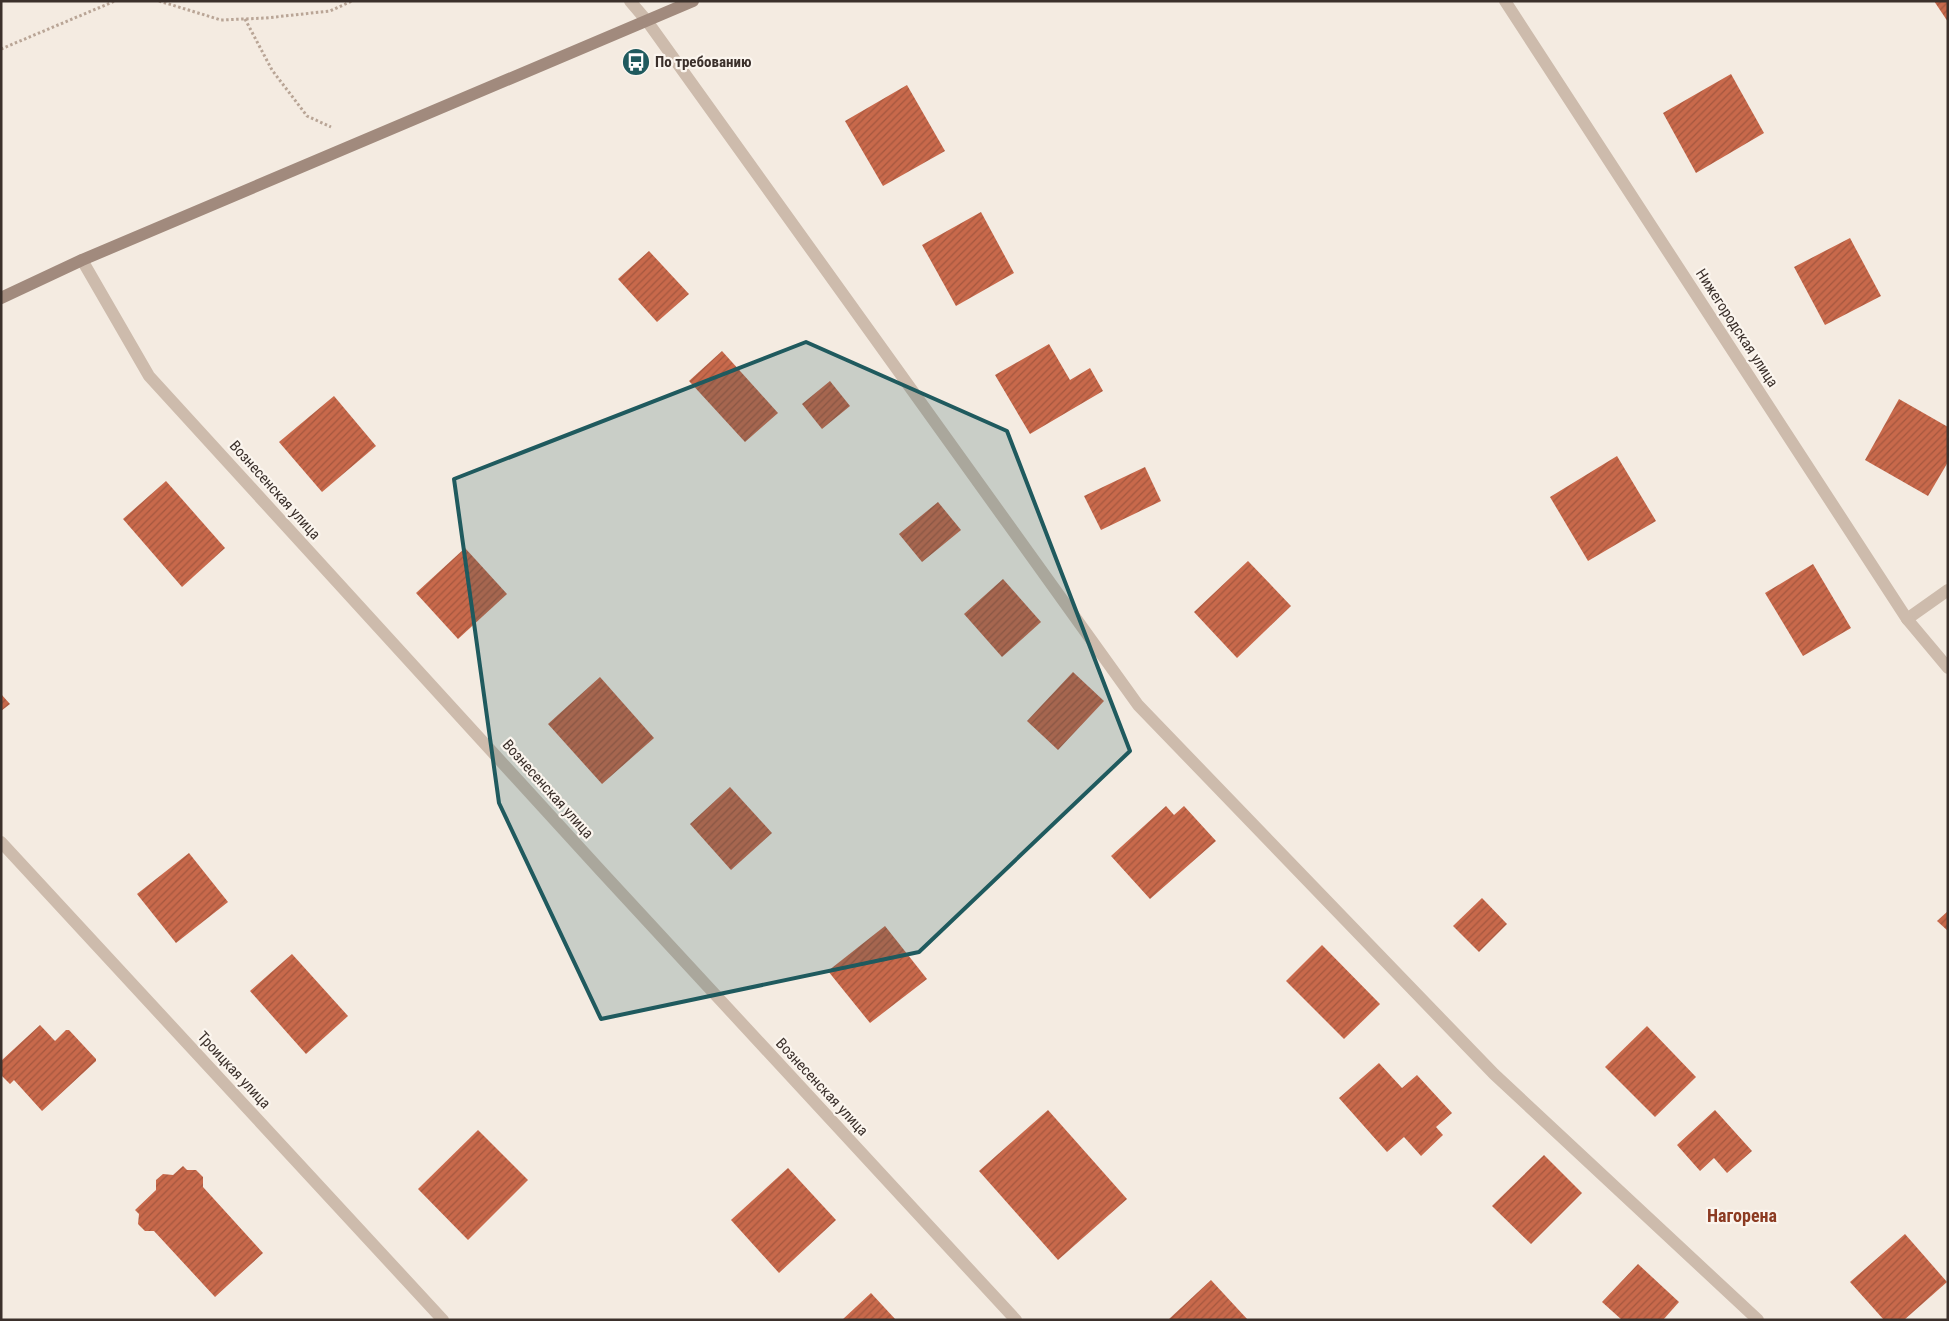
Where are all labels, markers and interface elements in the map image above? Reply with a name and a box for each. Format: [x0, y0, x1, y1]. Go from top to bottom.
bus stop icon: По требованию [621, 47, 651, 77]
place label: По требованию [655, 53, 752, 71]
street label: Нижегородская улица [1692, 265, 1782, 391]
street label: Вознесенская улица [226, 437, 324, 543]
street label: Вознесенская улица [499, 736, 597, 842]
street label: Троицкая улица [194, 1028, 274, 1112]
street label: Вознесенская улица [772, 1034, 872, 1140]
district label: Нагорена [1707, 1205, 1777, 1226]

